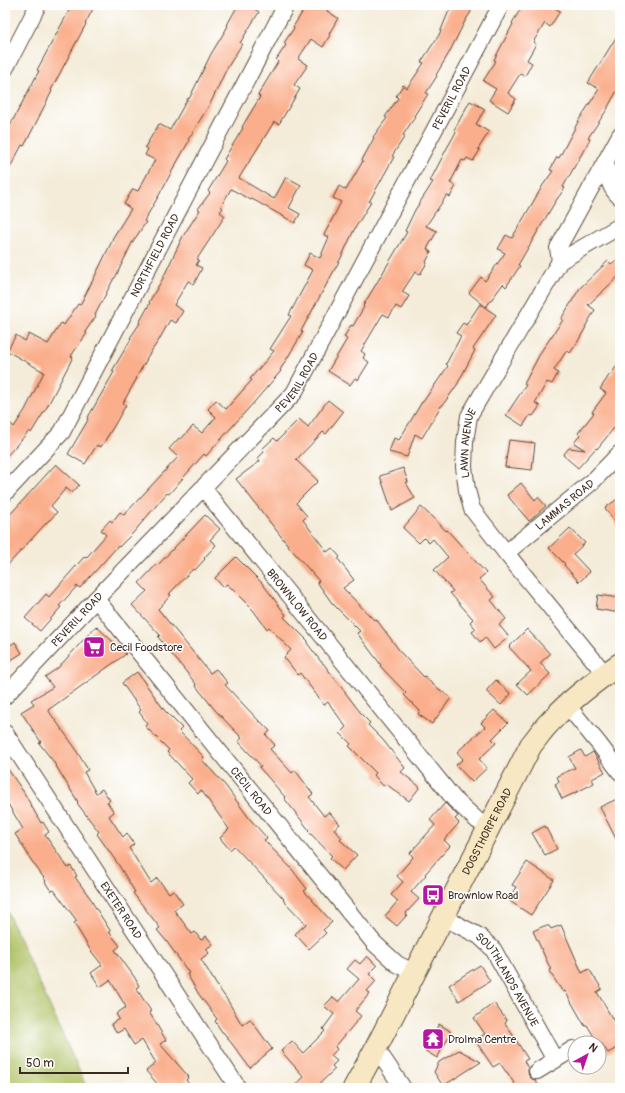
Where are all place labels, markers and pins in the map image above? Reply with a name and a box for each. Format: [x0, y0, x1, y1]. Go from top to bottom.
supermarket icon: Cecil Foodstore [81, 634, 107, 660]
place label: Cecil Foodstore [110, 641, 183, 654]
bus stop icon: Brownlow Road [420, 882, 446, 908]
place label: Brownlow Road [448, 889, 518, 902]
temple icon: Drolma Centre [420, 1026, 446, 1052]
place label: Drolma Centre [448, 1033, 517, 1046]

